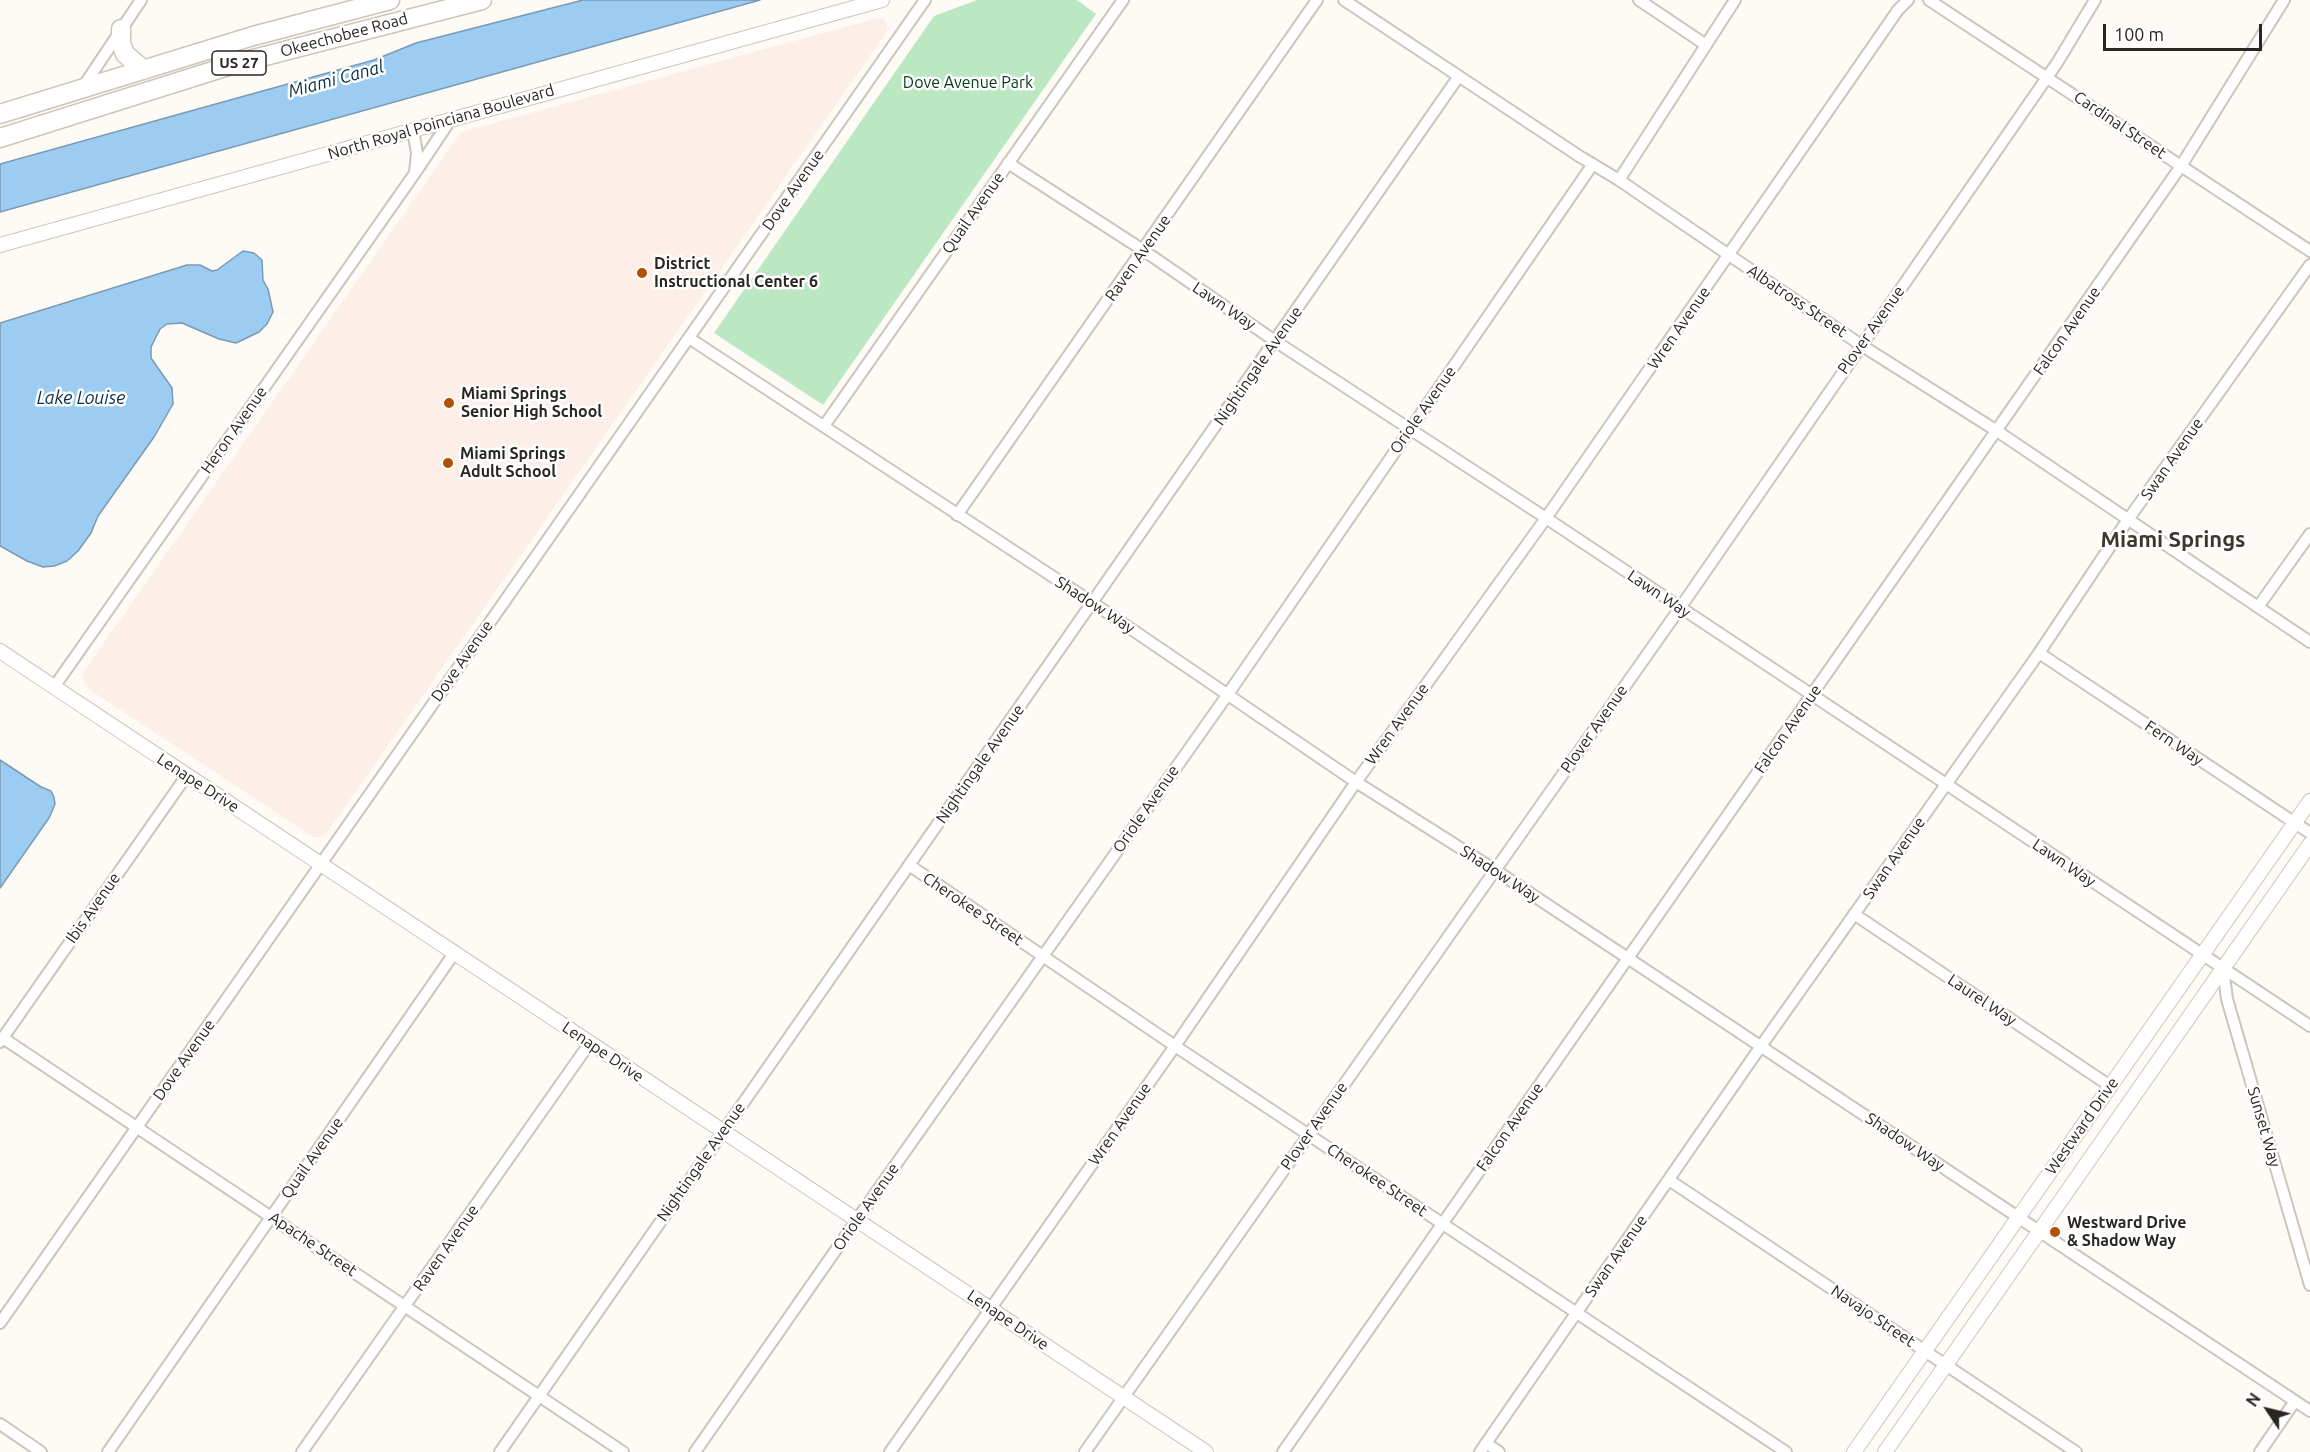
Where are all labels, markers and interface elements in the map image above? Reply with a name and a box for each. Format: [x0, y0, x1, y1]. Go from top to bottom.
street label: Okeechobee Road [278, 9, 410, 61]
scale bar [2106, 12, 2265, 50]
text: 100 m [2114, 24, 2164, 44]
road number: US 27 [212, 51, 266, 75]
water label: Miami Canal [286, 56, 386, 102]
park label: Dove Avenue Park [903, 73, 1033, 93]
street label: North Royal Poinciana Boulevard [326, 80, 556, 164]
street label: Cardinal Street [2070, 87, 2170, 163]
street label: Dove Avenue [758, 146, 828, 234]
street label: Quail Avenue [938, 168, 1008, 258]
street label: Raven Avenue [1101, 211, 1175, 305]
place label: District Instructional Center 6 [654, 254, 818, 292]
street label: Albatross Street [1744, 261, 1850, 341]
marker: District Instructional Center 6 [635, 266, 649, 280]
street label: Lawn Way [1189, 278, 1259, 334]
street label: Plover Avenue [1834, 282, 1908, 378]
street label: Wren Avenue [1644, 283, 1714, 373]
street label: Falcon Avenue [2029, 283, 2105, 379]
street label: Nightingale Avenue [1210, 303, 1306, 429]
street label: Oriole Avenue [1386, 363, 1460, 457]
street label: Heron Avenue [197, 383, 271, 477]
place label: Miami Springs Senior High School [461, 384, 602, 422]
water label: Lake Louise [37, 387, 125, 409]
marker: Miami Springs Senior High School [442, 396, 456, 410]
street label: Swan Avenue [2137, 414, 2207, 504]
place label: Miami Springs Adult School [460, 444, 565, 482]
marker: Miami Springs Adult School [441, 456, 455, 470]
district label: Miami Springs [2101, 527, 2245, 553]
street label: Lawn Way [1624, 566, 1694, 622]
street label: Shadow Way [1052, 572, 1138, 638]
street label: Dove Avenue [427, 617, 497, 705]
street label: Wren Avenue [1361, 679, 1433, 769]
street label: Plover Avenue [1557, 681, 1631, 777]
street label: Falcon Avenue [1750, 681, 1826, 777]
street label: Nightingale Avenue [932, 701, 1028, 827]
street label: Fern Way [2141, 716, 2207, 770]
street label: Lenape Drive [153, 749, 243, 817]
street label: Oriole Avenue [1109, 762, 1183, 856]
street label: Swan Avenue [1859, 813, 1929, 903]
street label: Lawn Way [2029, 835, 2099, 891]
street label: Shadow Way [1457, 841, 1543, 907]
street label: Cherokee Street [919, 868, 1027, 950]
street label: Ibis Avenue [62, 869, 124, 947]
street label: Laurel Way [1944, 970, 2020, 1030]
street label: Dove Avenue [149, 1016, 219, 1104]
street label: Lenape Drive [559, 1018, 647, 1086]
street label: Westward Drive [2041, 1074, 2123, 1178]
street label: Plover Avenue [1277, 1078, 1351, 1174]
street label: Wren Avenue [1085, 1079, 1155, 1169]
street label: Falcon Avenue [1472, 1079, 1548, 1175]
street label: Sunset Way [2243, 1085, 2285, 1169]
street label: Nightingale Avenue [653, 1099, 749, 1225]
street label: Shadow Way [1862, 1109, 1948, 1175]
street label: Quail Avenue [277, 1113, 347, 1203]
street label: Cherokee Street [1323, 1139, 1431, 1221]
street label: Oriole Avenue [829, 1160, 903, 1254]
street label: Raven Avenue [409, 1201, 483, 1295]
street label: Apache Street [265, 1208, 361, 1280]
street label: Swan Avenue [1581, 1211, 1651, 1301]
place label: Westward Drive & Shadow Way [2067, 1213, 2186, 1251]
marker: Westward Drive & Shadow Way [2048, 1225, 2062, 1239]
street label: Navajo Street [1827, 1281, 1919, 1351]
street label: Lenape Drive [964, 1286, 1052, 1354]
north arrow [2238, 1380, 2298, 1440]
text: N [2242, 1390, 2264, 1410]

